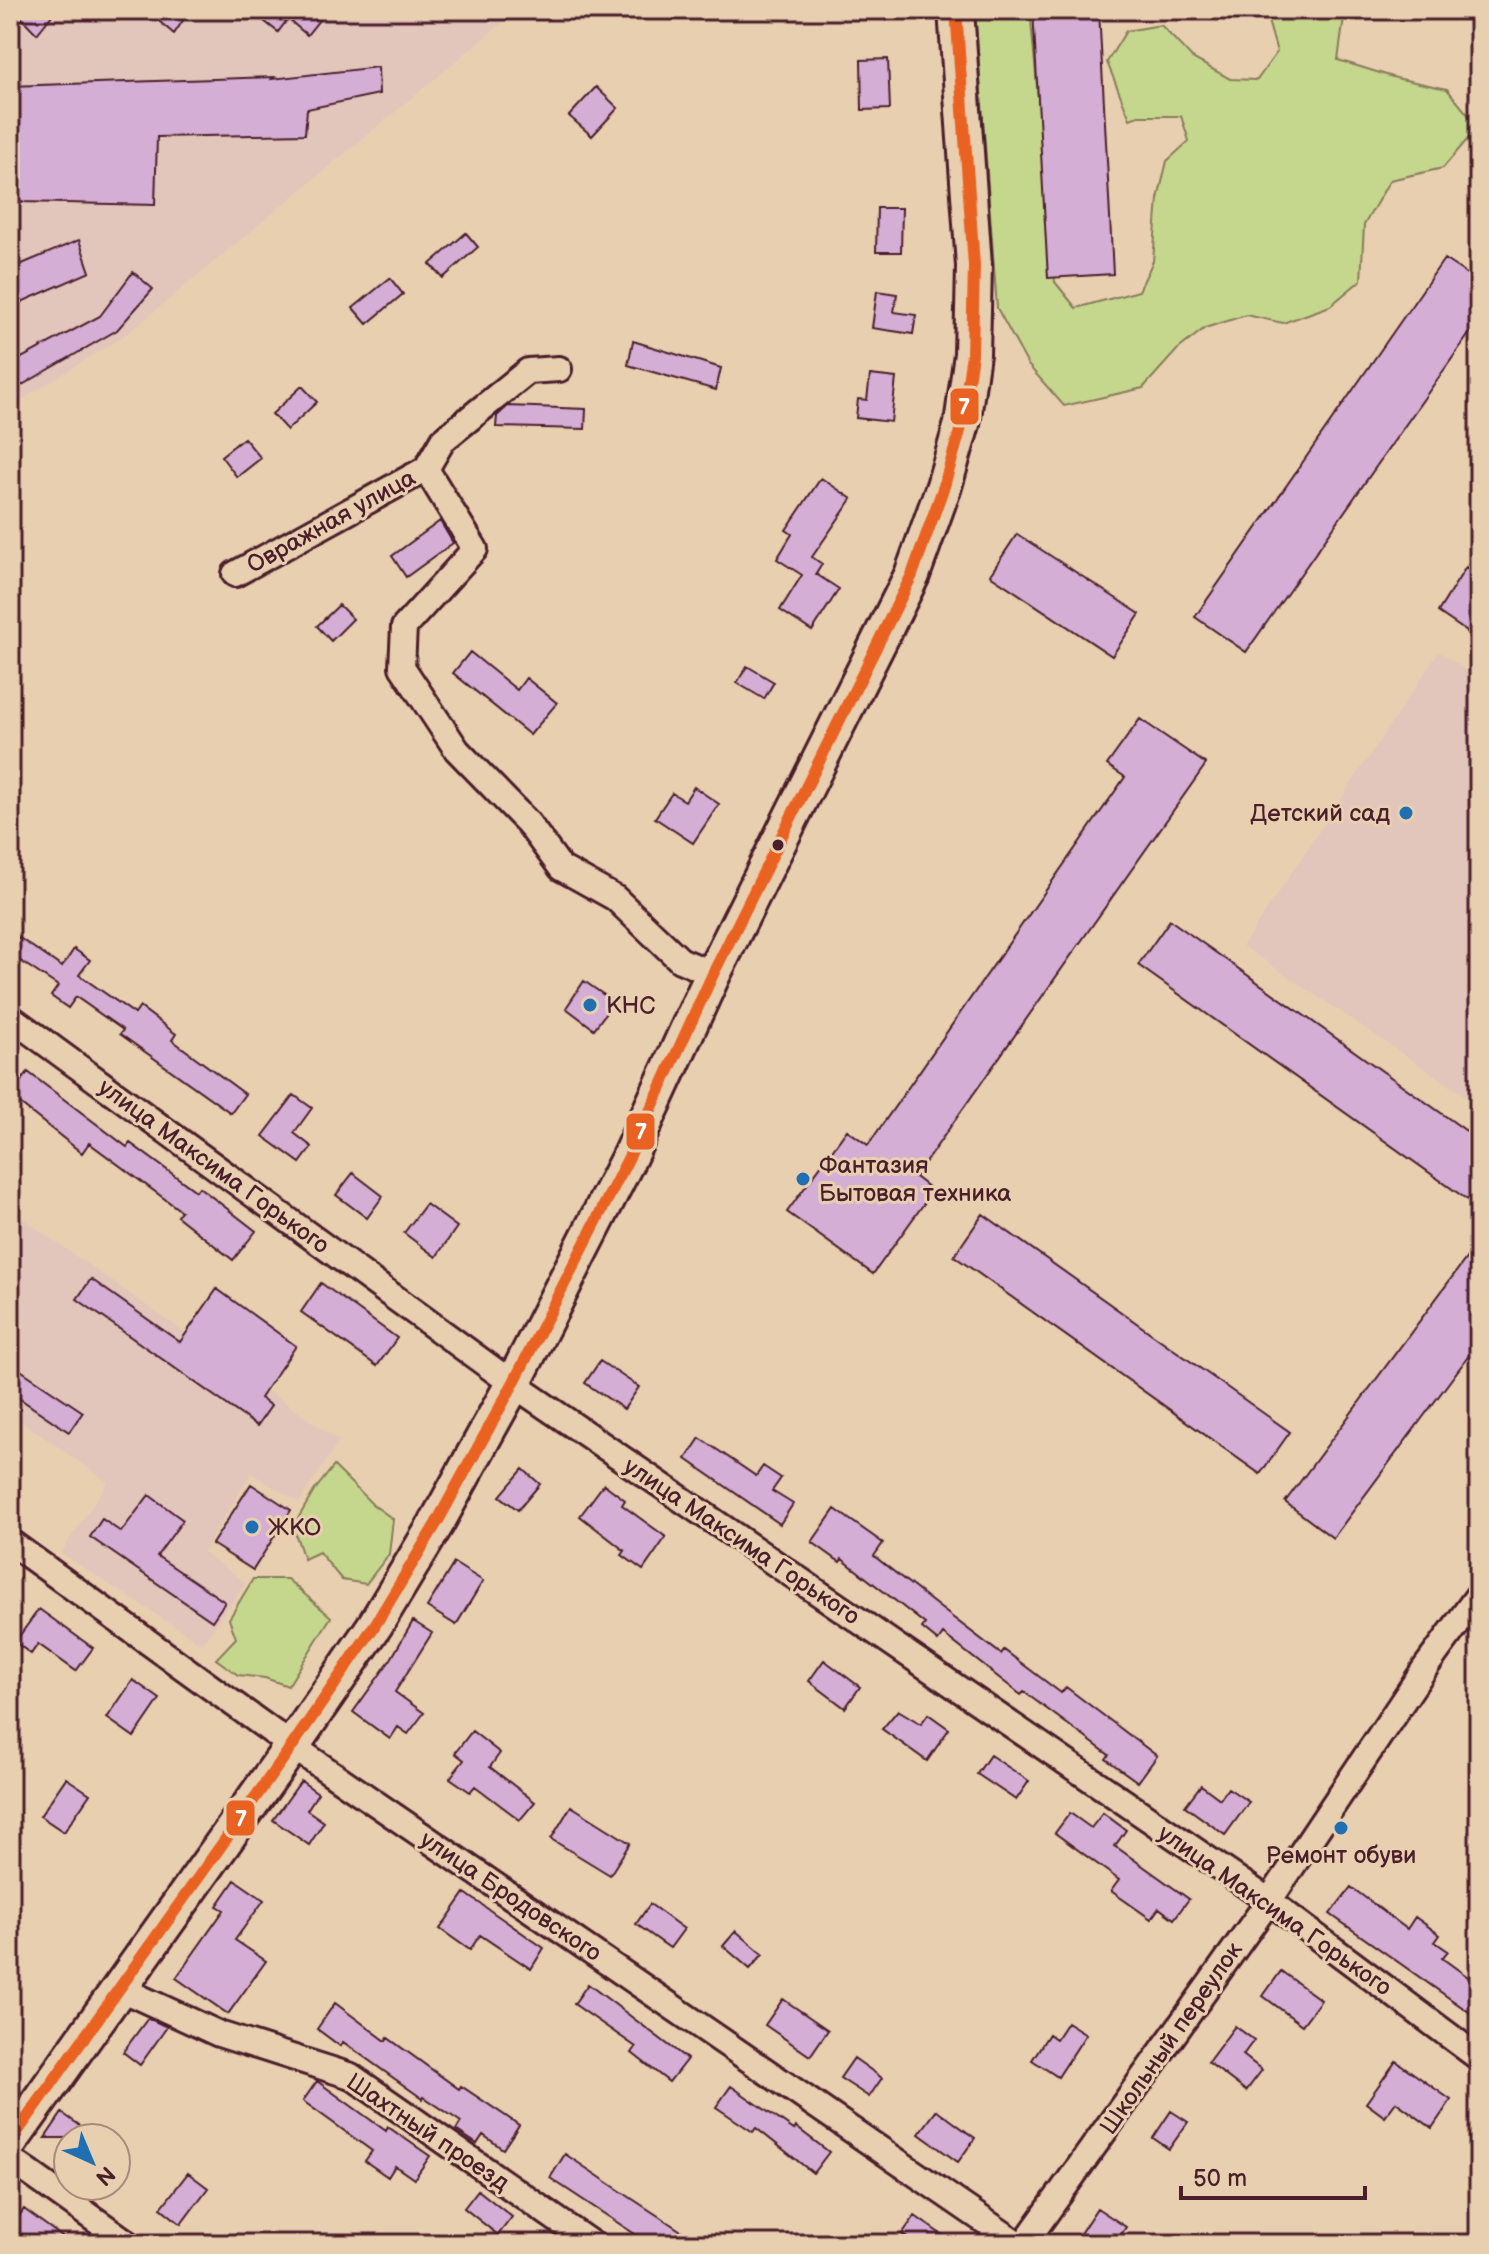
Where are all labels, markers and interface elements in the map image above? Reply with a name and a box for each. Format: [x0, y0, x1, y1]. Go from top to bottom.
line badge: 7 [949, 387, 980, 426]
text: 7 [958, 394, 970, 421]
street label: Овражная улица [242, 463, 421, 580]
place label: Детский сад [1250, 799, 1390, 828]
marker: Детский сад [1397, 804, 1415, 822]
unlabelled marker [770, 837, 786, 853]
place label: КНС [606, 991, 655, 1020]
marker: КНС [581, 996, 599, 1014]
street label: улица Максима Горького [93, 1073, 335, 1260]
line badge: 7 [625, 1112, 656, 1151]
text: 7 [635, 1119, 647, 1146]
place label: Фантазия Бытовая техника [819, 1151, 1012, 1208]
marker: Фантазия Бытовая техника [794, 1170, 812, 1188]
street label: улица Максима Горького [618, 1452, 865, 1631]
place label: ЖКО [268, 1513, 321, 1542]
marker: ЖКО [243, 1518, 261, 1536]
line badge: 7 [225, 1799, 256, 1837]
text: 7 [235, 1806, 247, 1833]
street label: улица Максима Горького [1152, 1819, 1397, 2002]
marker: Ремонт обуви [1332, 1819, 1350, 1837]
street label: улица Бродовского [414, 1825, 607, 1968]
place label: Ремонт обуви [1266, 1841, 1416, 1870]
street label: Школьный переулок [1094, 1936, 1249, 2140]
street label: Шахтный проезд [341, 2067, 515, 2198]
north arrow [52, 2122, 132, 2202]
scale bar [1181, 2150, 1365, 2200]
text: N [90, 2160, 120, 2191]
text: 50 m [1193, 2164, 1247, 2193]

